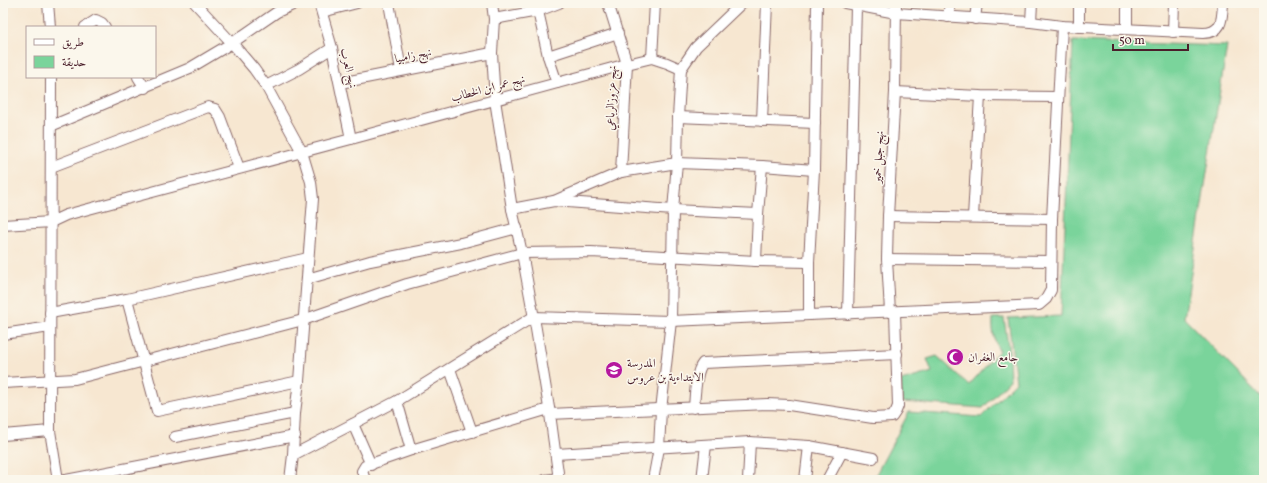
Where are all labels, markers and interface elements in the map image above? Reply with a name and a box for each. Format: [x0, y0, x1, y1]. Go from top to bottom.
legend [26, 26, 156, 78]
scale bar [1113, 26, 1188, 52]
text: 50 m [1119, 33, 1145, 49]
text: طريق [62, 35, 84, 51]
street label: نهج زامبيا [393, 45, 433, 69]
street label: نهج العرب [334, 47, 360, 90]
text: حديقة [62, 55, 86, 71]
street label: نهج عزوزالرباعي [603, 65, 623, 131]
street label: نهج عمر ابن الخطاب [449, 71, 528, 108]
street label: نهج جبل خمير [870, 130, 890, 186]
mosque icon: جامع الغفران [945, 347, 965, 367]
place label: جامع الغفران [968, 350, 1018, 368]
place label: المدرسة الابتداءية بن عروس [627, 356, 704, 386]
school or university icon: المدرسة الابتداءية بن عروس [604, 360, 624, 380]

